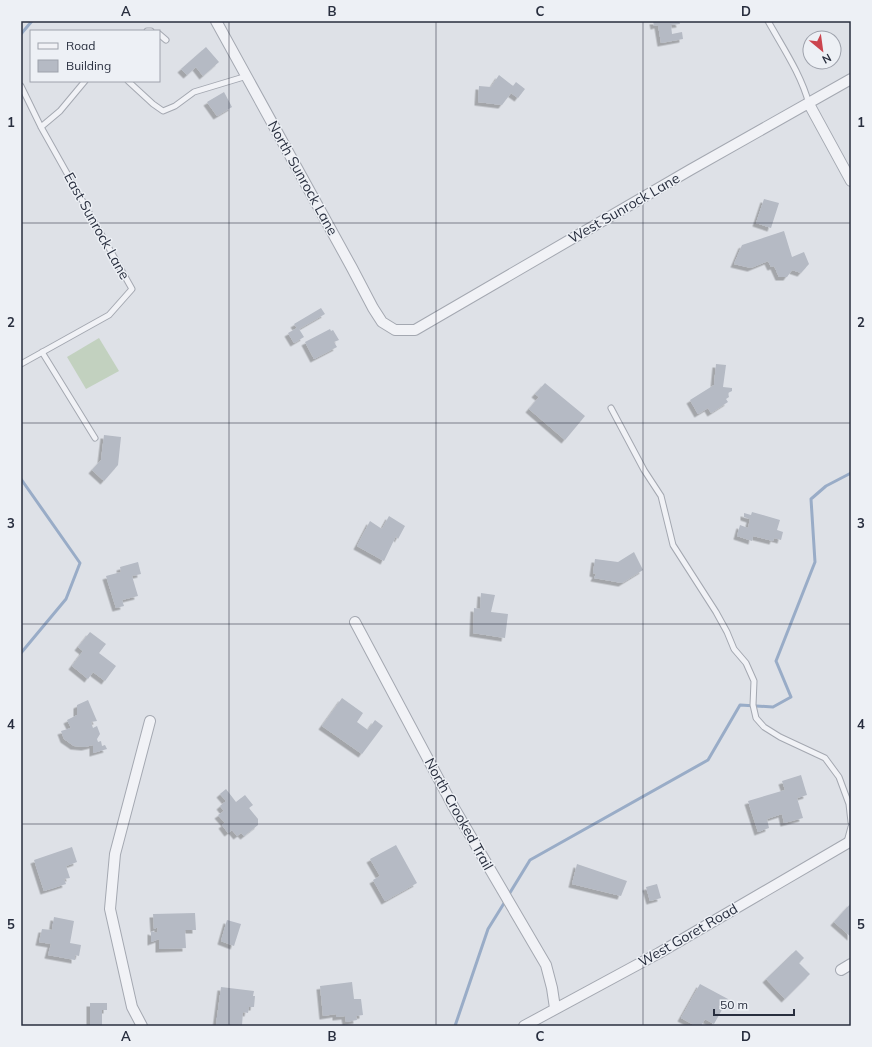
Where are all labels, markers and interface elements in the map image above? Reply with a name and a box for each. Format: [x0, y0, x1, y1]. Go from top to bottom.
text: A [121, 3, 131, 19]
text: B [328, 3, 337, 19]
text: C [536, 3, 545, 19]
text: D [741, 3, 751, 19]
legend [30, 30, 160, 82]
north arrow [802, 30, 842, 70]
text: Road [66, 38, 95, 53]
text: N [820, 51, 834, 67]
text: Building [66, 58, 111, 73]
text: 1 [7, 114, 15, 130]
text: 1 [857, 114, 865, 130]
street label: North Sunrock Lane [264, 118, 342, 238]
street label: East Sunrock Lane [60, 169, 134, 283]
street label: West Sunrock Lane [565, 169, 683, 247]
text: 2 [7, 314, 15, 330]
text: 2 [857, 314, 865, 330]
text: 3 [7, 515, 15, 531]
text: 3 [857, 515, 865, 531]
text: 4 [7, 716, 15, 732]
text: 4 [857, 716, 865, 732]
street label: North Crooked Trail [421, 755, 497, 873]
street label: West Goret Road [635, 899, 741, 971]
text: 5 [7, 916, 15, 932]
text: 5 [857, 916, 865, 932]
scale bar [714, 991, 794, 1017]
text: 50 m [720, 997, 748, 1012]
text: A [121, 1028, 131, 1044]
text: B [328, 1028, 337, 1044]
text: C [536, 1028, 545, 1044]
text: D [741, 1028, 751, 1044]

